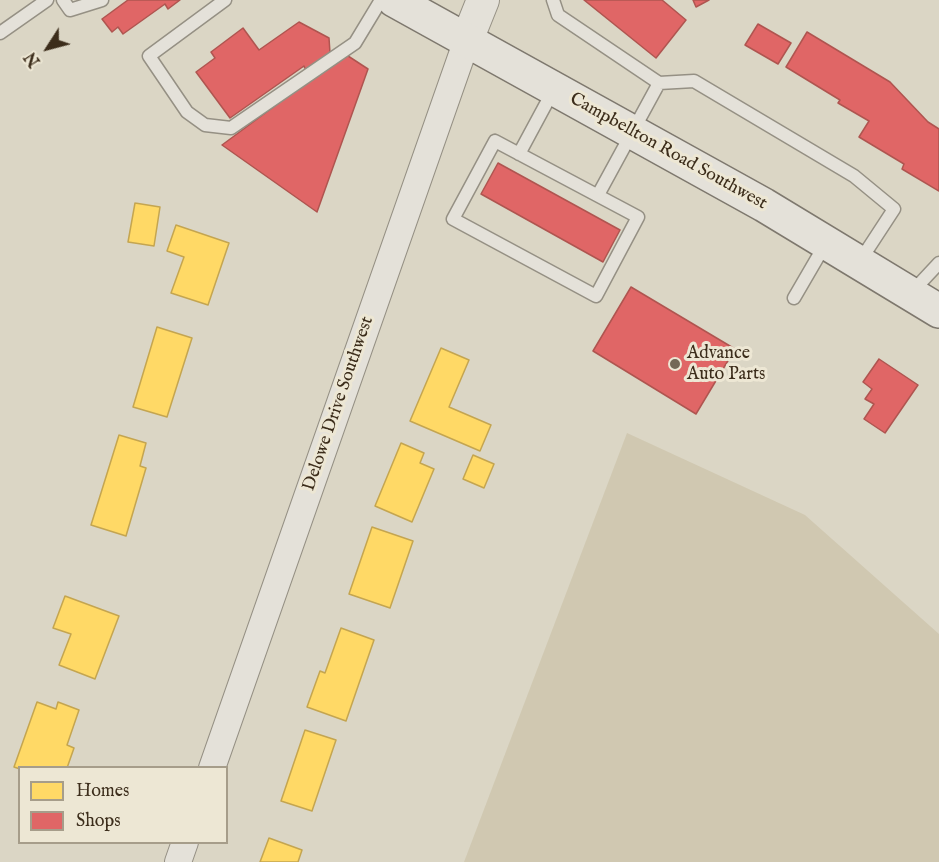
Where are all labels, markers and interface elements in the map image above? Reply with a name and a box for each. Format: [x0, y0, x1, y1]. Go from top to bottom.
north arrow [18, 18, 78, 78]
text: N [21, 47, 46, 70]
street label: Campbellton Road Southwest [566, 89, 770, 215]
street label: Delowe Drive Southwest [299, 314, 379, 494]
place label: Advance Auto Parts [687, 343, 765, 386]
marker: Advance Auto Parts [668, 357, 682, 371]
legend [18, 766, 228, 844]
text: Homes [76, 780, 129, 803]
text: Shops [76, 810, 121, 833]

